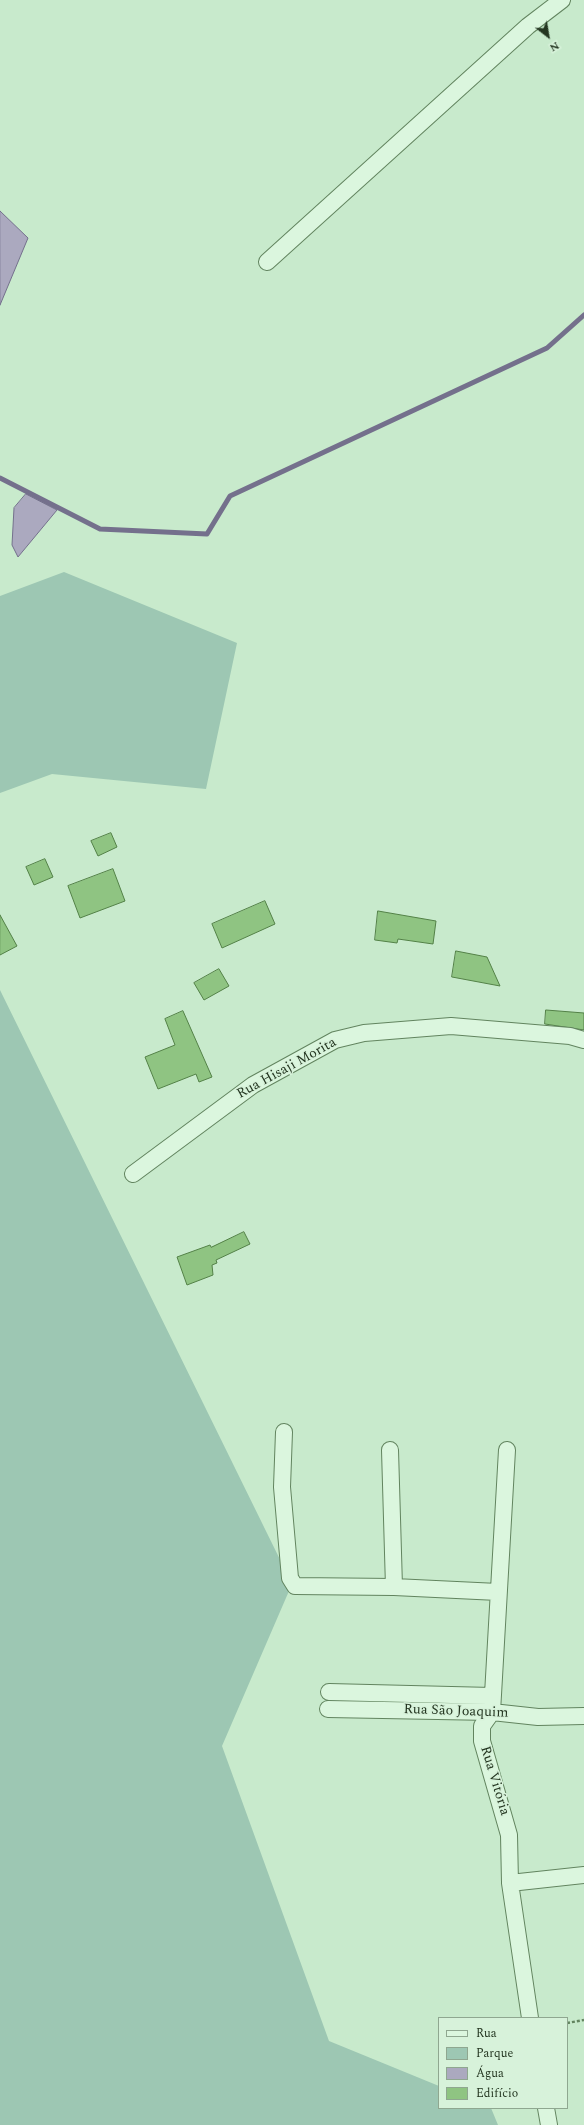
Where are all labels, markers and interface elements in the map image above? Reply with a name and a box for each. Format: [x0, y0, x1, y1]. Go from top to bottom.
north arrow [528, 16, 568, 56]
text: N [546, 37, 563, 56]
street label: Rua Hisaji Morita [234, 1035, 340, 1103]
street label: Rua São Joaquim [403, 1702, 509, 1722]
street label: Rua Vitória [476, 1744, 512, 1818]
legend [438, 2017, 568, 2109]
text: Rua [476, 2024, 497, 2043]
text: Parque [476, 2044, 513, 2063]
text: Água [476, 2064, 504, 2083]
text: Edifício [476, 2084, 518, 2103]

